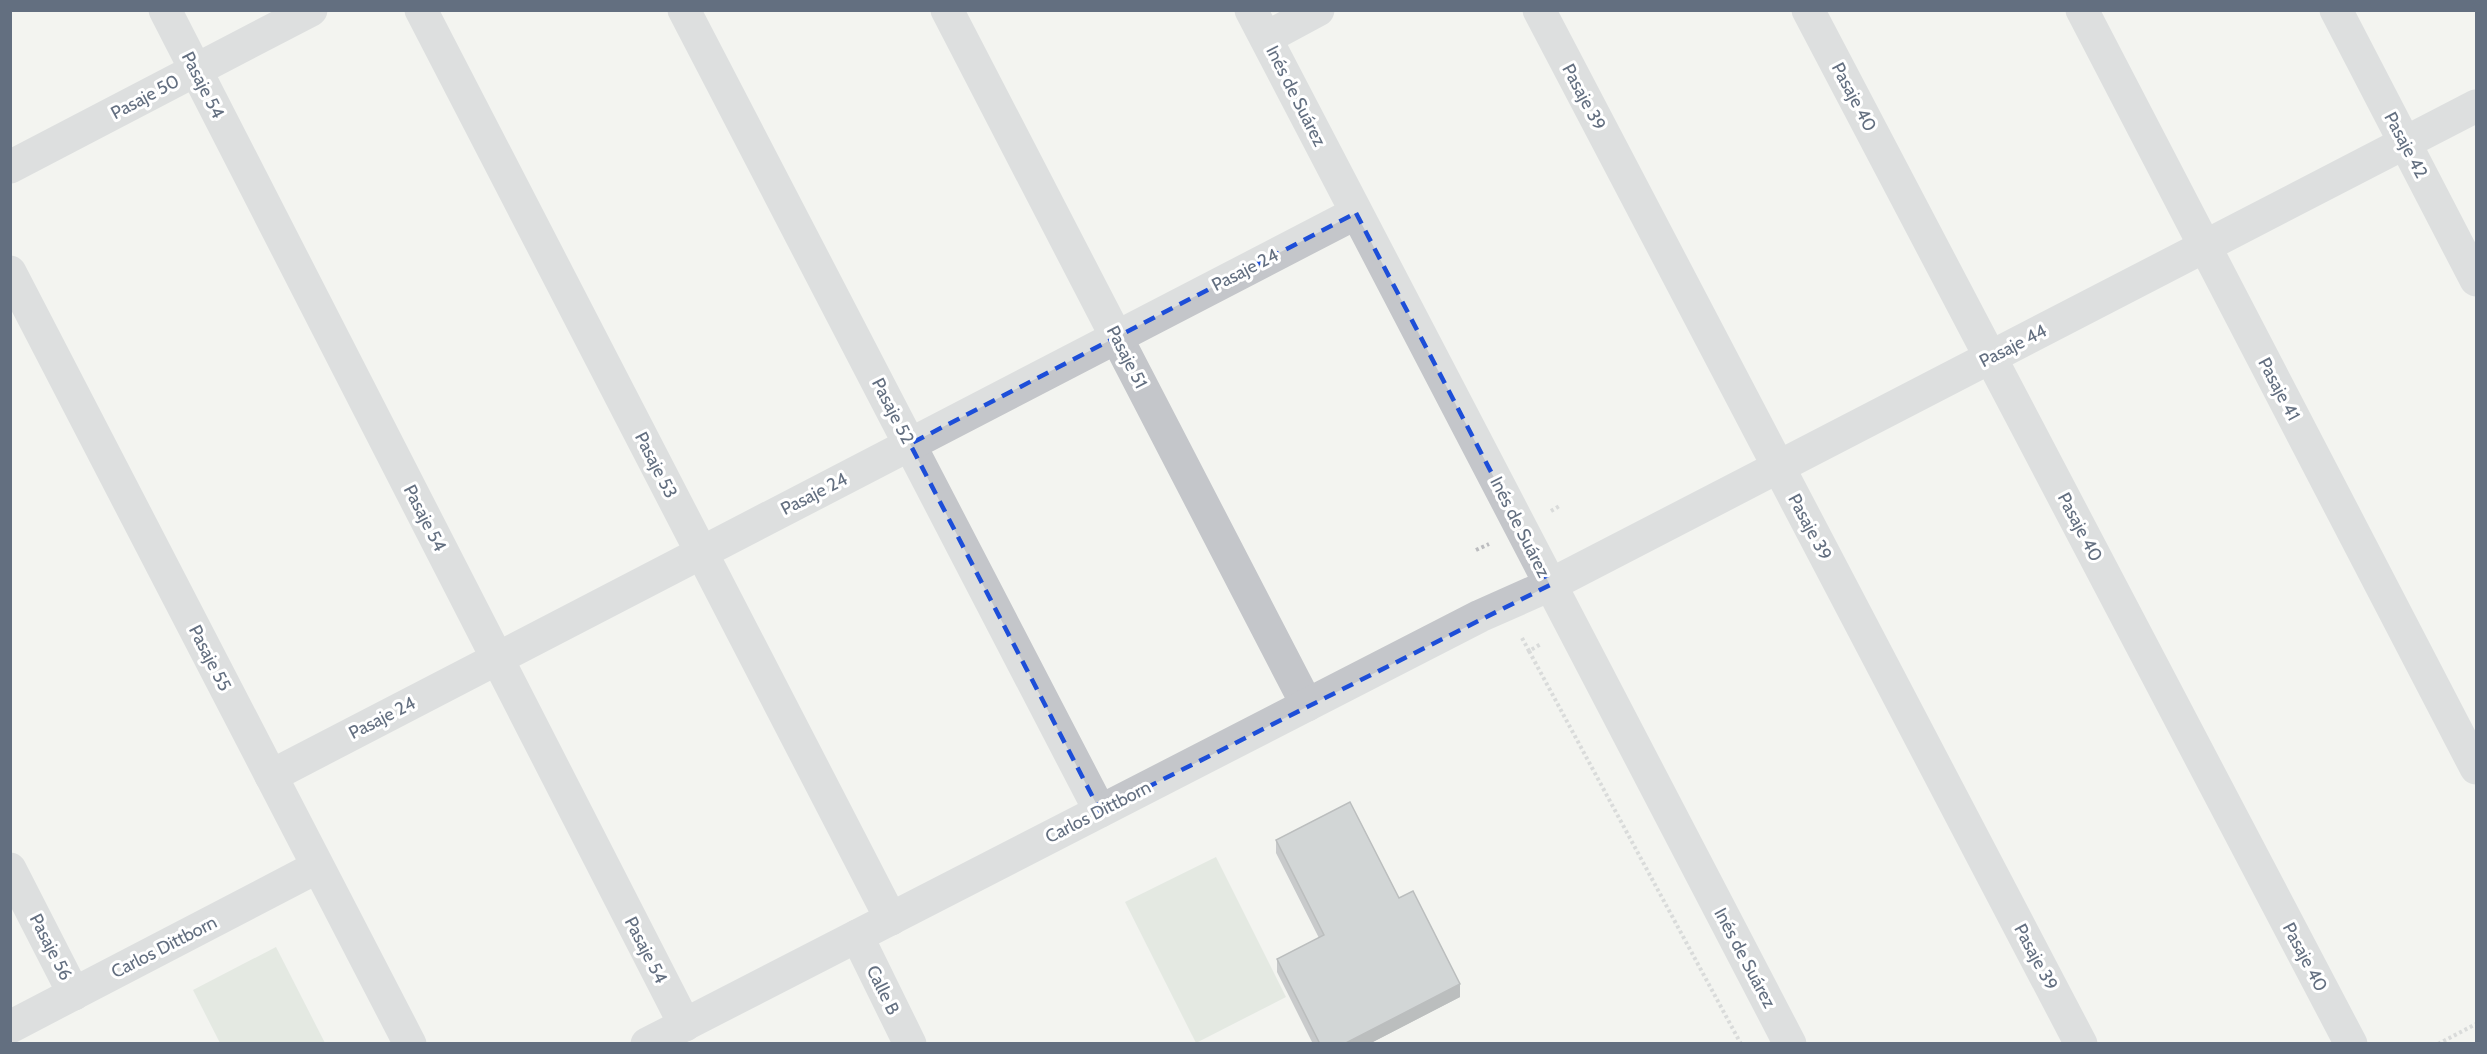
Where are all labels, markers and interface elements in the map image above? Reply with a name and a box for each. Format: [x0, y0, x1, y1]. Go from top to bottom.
street label: Inés de Suárez [1261, 42, 1331, 151]
street label: Pasaje 54 [177, 48, 229, 122]
street label: Pasaje 40 [1827, 59, 1881, 135]
street label: Pasaje 39 [1557, 60, 1611, 134]
street label: Pasaje 50 [107, 70, 183, 124]
street label: Pasaje 42 [2379, 108, 2433, 182]
street label: Pasaje 24 [1208, 244, 1282, 296]
street label: Pasaje 44 [1976, 320, 2050, 372]
street label: Pasaje 51 [1102, 322, 1152, 392]
street label: Pasaje 41 [2253, 354, 2305, 424]
street label: Pasaje 52 [867, 374, 919, 448]
street label: Pasaje 53 [630, 428, 682, 502]
street label: Pasaje 24 [777, 468, 851, 520]
street label: Inés de Suárez [1485, 473, 1555, 582]
street label: Pasaje 54 [399, 481, 451, 555]
street label: Pasaje 40 [2053, 489, 2107, 565]
street label: Pasaje 39 [1783, 490, 1837, 564]
street label: Pasaje 55 [184, 621, 236, 695]
street label: Pasaje 24 [345, 692, 419, 744]
street label: Carlos Dittborn [1042, 776, 1154, 848]
street label: Inés de Suárez [1709, 904, 1781, 1012]
street label: Pasaje 56 [25, 910, 77, 984]
street label: Carlos Dittborn [108, 911, 220, 983]
street label: Pasaje 54 [620, 913, 672, 987]
street label: Pasaje 40 [2278, 919, 2332, 995]
street label: Pasaje 39 [2009, 920, 2063, 994]
street label: Calle B [862, 962, 904, 1018]

